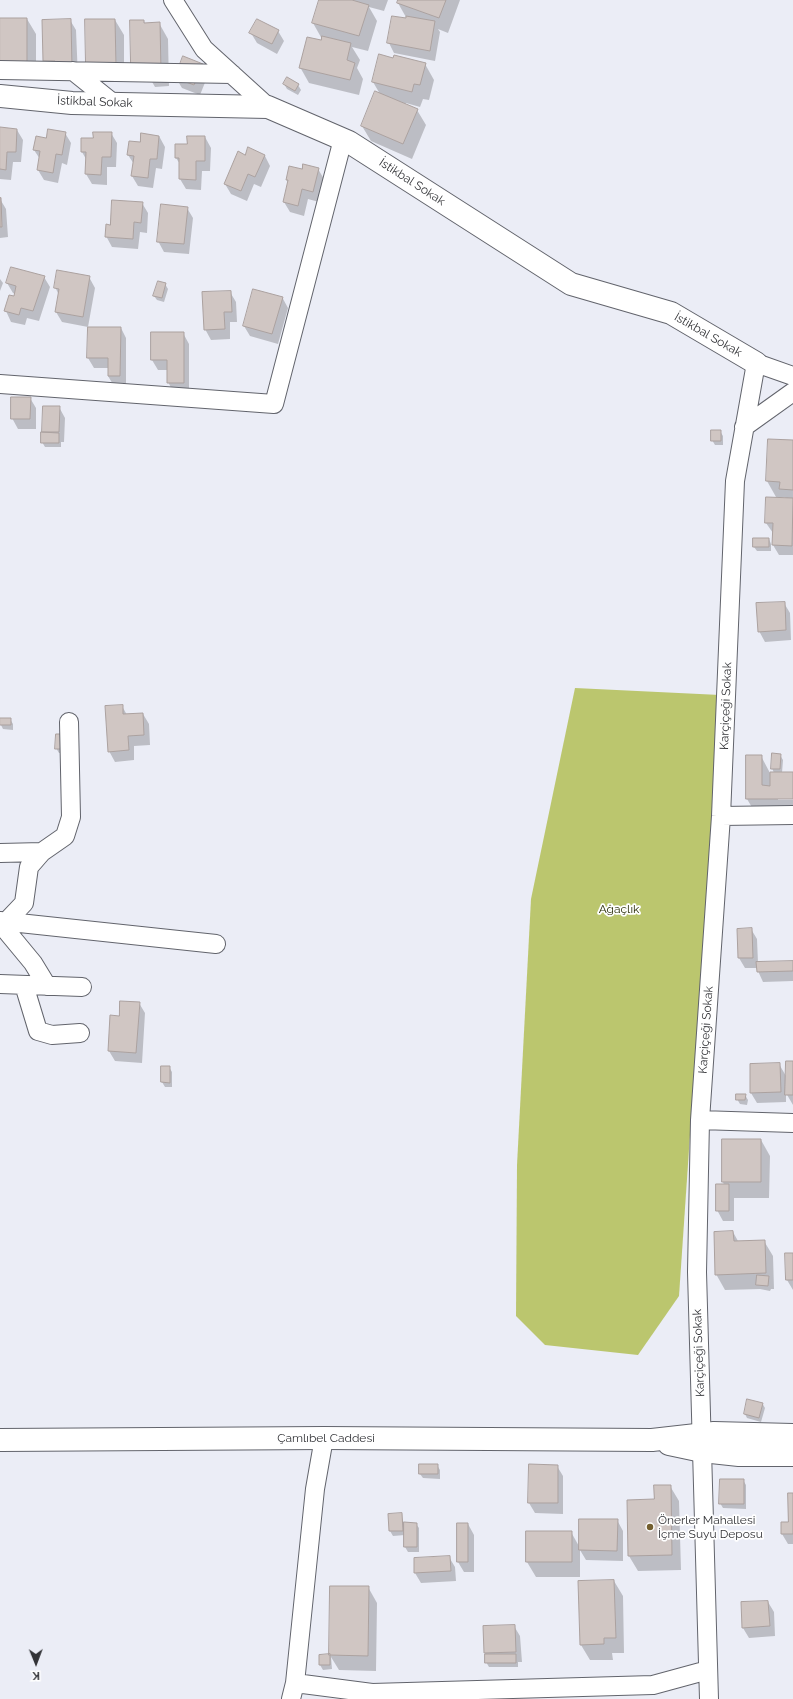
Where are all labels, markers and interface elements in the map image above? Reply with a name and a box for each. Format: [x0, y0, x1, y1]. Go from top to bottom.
street label: İstikbal Sokak [57, 93, 133, 111]
street label: İstikbal Sokak [376, 155, 448, 209]
street label: İstikbal Sokak [672, 310, 744, 360]
street label: Karçiçeği Sokak [717, 662, 735, 750]
park label: Ağaçlık [599, 902, 639, 916]
street label: Karçiçeği Sokak [696, 986, 716, 1074]
street label: Karçiçeği Sokak [690, 1309, 708, 1397]
street label: Çamlıbel Caddesi [277, 1431, 375, 1445]
place label: Önerler Mahallesi İçme Suyu Deposu [658, 1513, 763, 1541]
marker: Önerler Mahallesi İçme Suyu Deposu [645, 1522, 655, 1532]
north arrow [16, 1643, 56, 1683]
text: K [32, 1669, 40, 1682]

